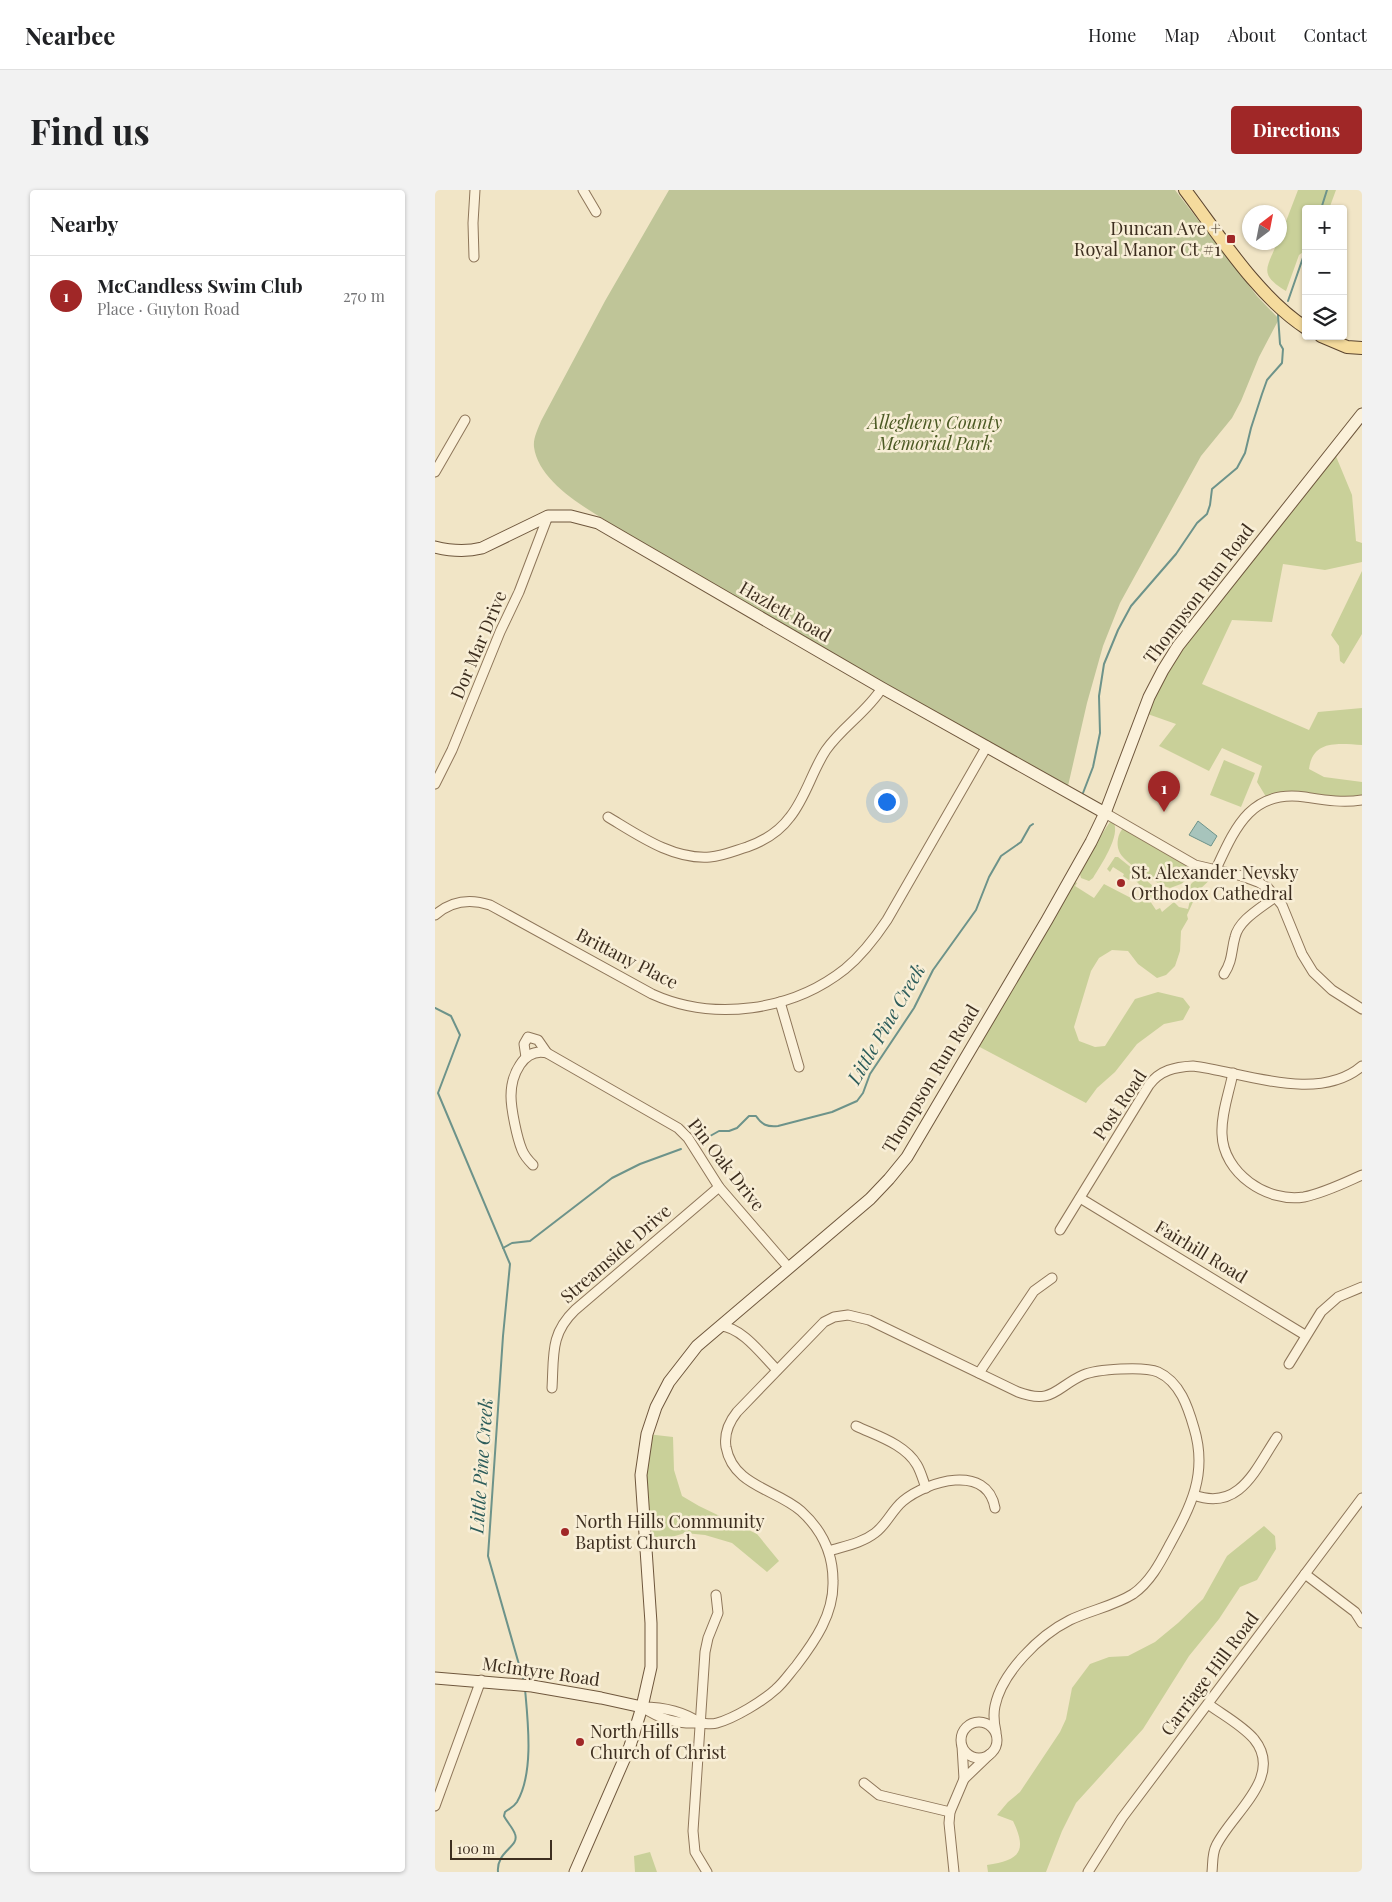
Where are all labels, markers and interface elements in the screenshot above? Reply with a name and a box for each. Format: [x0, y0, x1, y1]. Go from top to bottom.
text: Nearbee [25, 19, 115, 51]
text: Home [1088, 23, 1136, 47]
text: Map [1164, 23, 1199, 47]
text: About [1227, 23, 1276, 47]
text: Contact [1304, 23, 1367, 47]
button: Directions [1231, 106, 1362, 154]
text: Find us [30, 107, 150, 154]
north arrow [1242, 205, 1287, 250]
map controls [1302, 205, 1347, 340]
button: + [1302, 205, 1347, 250]
text: Nearby [50, 209, 119, 237]
place label: Duncan Ave + Royal Manor Ct #1 [1074, 216, 1221, 261]
marker: Duncan Ave + Royal Manor Ct #1 [1225, 233, 1237, 245]
button: − [1302, 250, 1347, 295]
text: McCandless Swim Club [97, 272, 303, 298]
text: 1 [63, 285, 69, 306]
text: 270 m [343, 285, 385, 306]
button: layers [1302, 295, 1347, 340]
text: Place · Guyton Road [97, 298, 240, 319]
park label: Allegheny County Memorial Park [866, 410, 1002, 455]
street label: Thompson Run Road [1138, 518, 1259, 668]
street label: Hazlett Road [735, 575, 836, 647]
street label: Dor Mar Drive [444, 587, 512, 703]
pin: 1 [1148, 771, 1180, 812]
your location [874, 789, 900, 815]
place label: St. Alexander Nevsky Orthodox Cathedral [1131, 860, 1299, 905]
marker: St. Alexander Nevsky Orthodox Cathedral [1115, 877, 1127, 889]
street label: Brittany Place [572, 922, 683, 994]
water label: Little Pine Creek [840, 958, 930, 1089]
street label: Thompson Run Road [876, 999, 984, 1157]
street label: Post Road [1087, 1064, 1152, 1144]
street label: Pin Oak Drive [683, 1113, 771, 1216]
street label: Streamside Drive [555, 1199, 676, 1308]
street label: Fairhill Road [1151, 1214, 1253, 1288]
water label: Little Pine Creek [462, 1397, 498, 1535]
place label: North Hills Community Baptist Church [575, 1509, 765, 1554]
marker: North Hills Community Baptist Church [559, 1526, 571, 1538]
street label: Carriage Hill Road [1155, 1606, 1264, 1740]
street label: McIntyre Road [481, 1651, 602, 1691]
place label: North Hills Church of Christ [590, 1719, 727, 1764]
marker: North Hills Church of Christ [574, 1736, 586, 1748]
scale bar [450, 1837, 553, 1860]
text: 100 m [457, 1839, 495, 1858]

